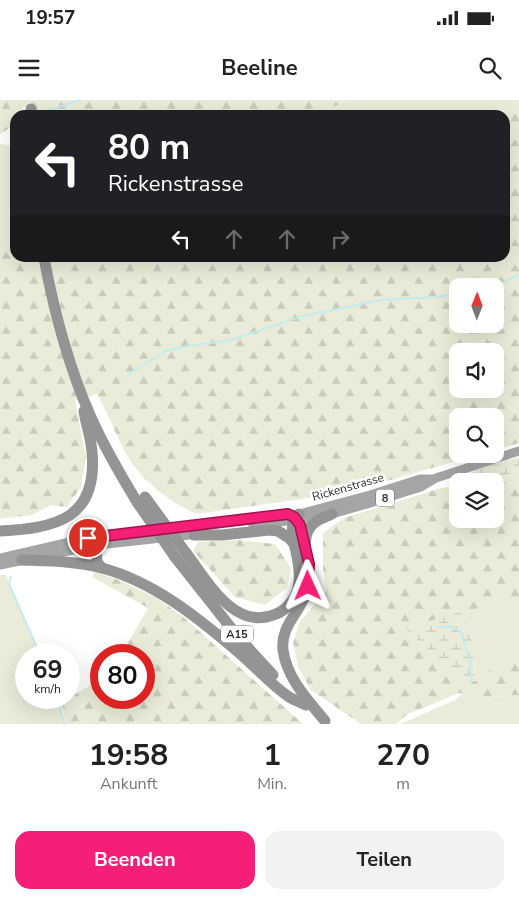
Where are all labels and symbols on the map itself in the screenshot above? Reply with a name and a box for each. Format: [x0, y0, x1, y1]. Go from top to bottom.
north arrow [449, 278, 504, 332]
street label: Rickenstrasse [310, 469, 386, 505]
road number: 8 [376, 489, 394, 506]
pin [67, 517, 109, 559]
position arrow [281, 559, 333, 611]
road number: A15 [221, 626, 253, 642]
speed limit sign: 80 [90, 644, 155, 709]

